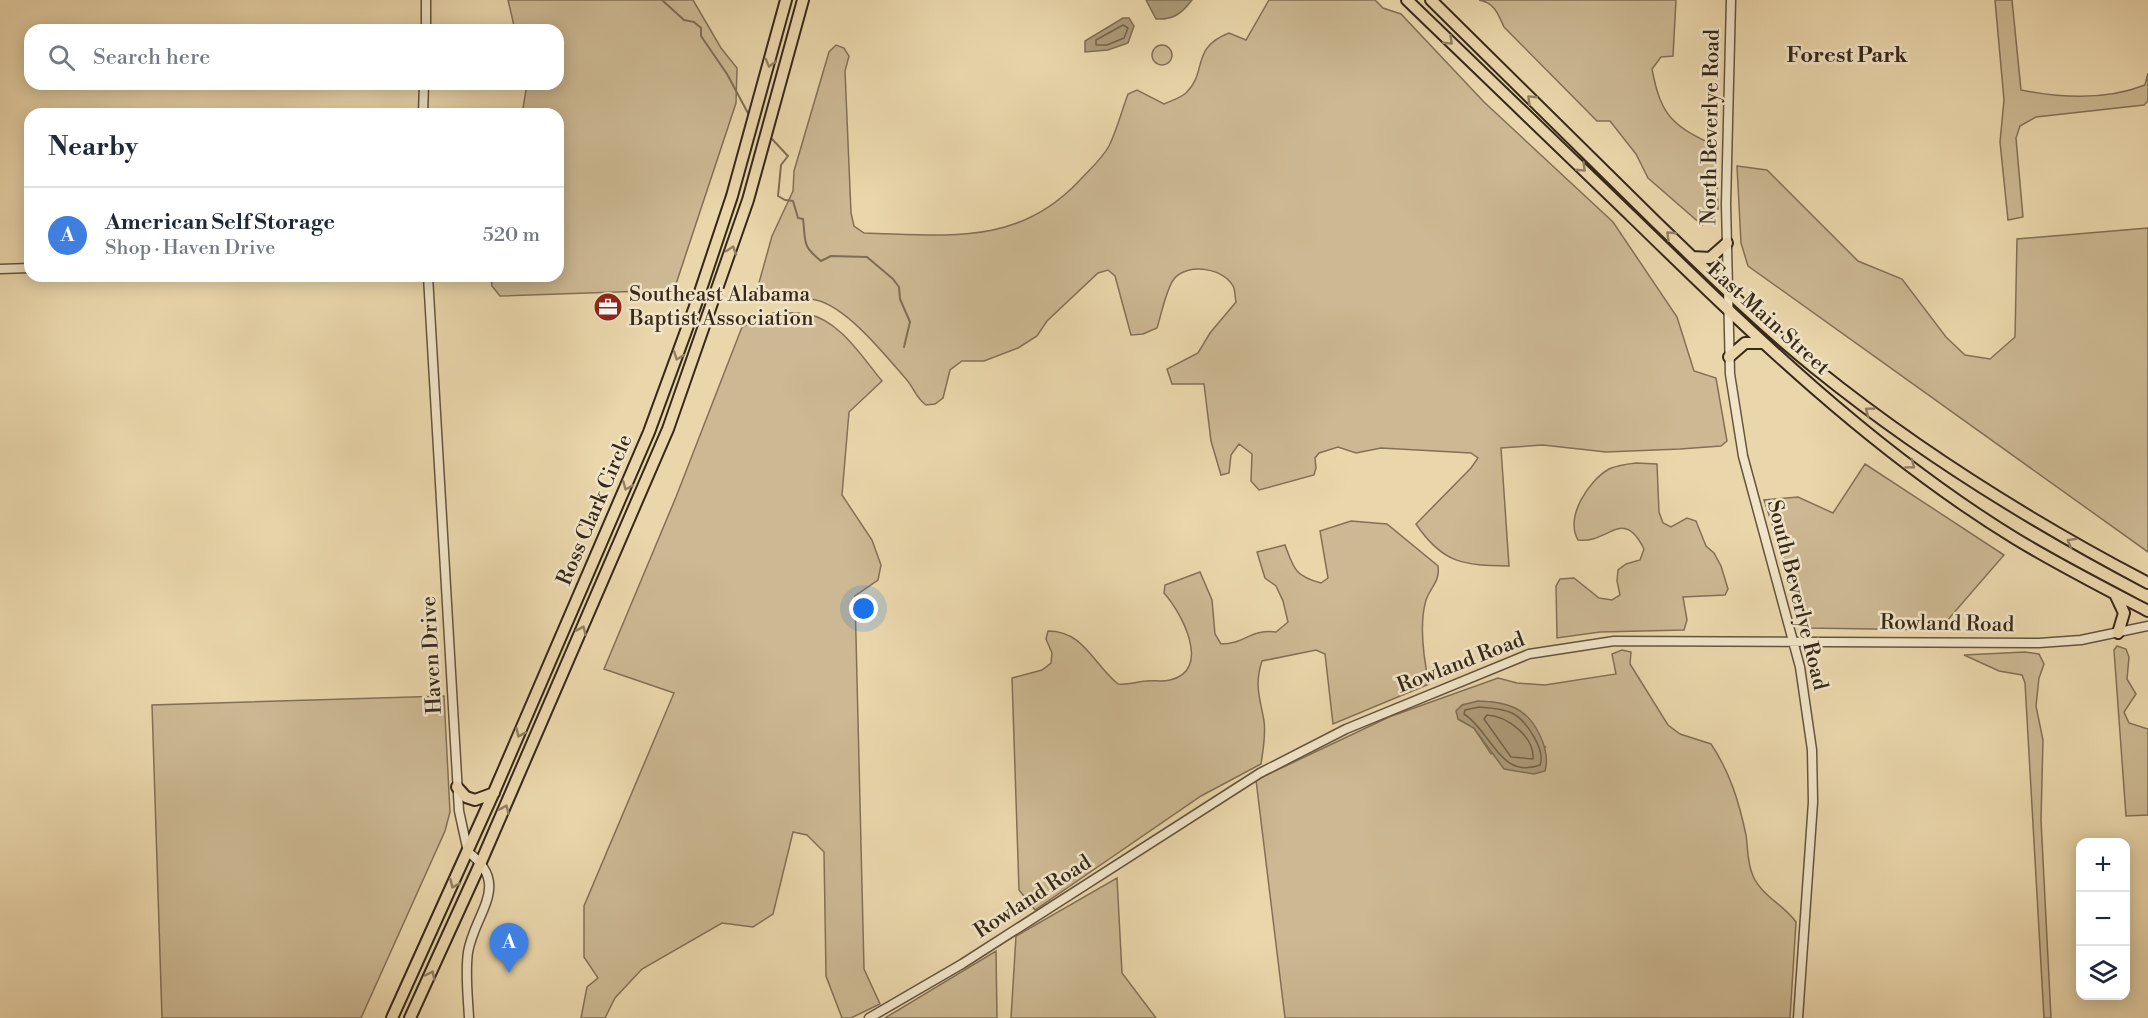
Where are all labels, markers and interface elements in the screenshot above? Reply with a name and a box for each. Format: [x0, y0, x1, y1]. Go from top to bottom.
search box [24, 24, 564, 90]
street label: North Beverlye Road [1696, 29, 1726, 225]
one-way arrow [1441, 33, 1452, 44]
icon: search [45, 41, 78, 74]
district label: Forest Park [1786, 42, 1908, 69]
text: Search here [93, 44, 210, 71]
one-way arrow [764, 58, 777, 68]
one-way arrow [1527, 96, 1538, 107]
text: Nearby [48, 131, 138, 163]
one-way arrow [1575, 161, 1585, 172]
text: American Self Storage [105, 209, 335, 236]
text: A [60, 223, 75, 248]
text: 520 m [483, 223, 540, 248]
one-way arrow [1667, 232, 1678, 243]
text: Shop · Haven Drive [105, 236, 275, 261]
one-way arrow [724, 245, 737, 256]
street label: East Main Street [1701, 257, 1835, 381]
place label: Southeast Alabama Baptist Association [628, 282, 814, 332]
office icon: Southeast Alabama Baptist Association [592, 291, 624, 323]
one-way arrow [672, 350, 685, 360]
one-way arrow [1865, 407, 1876, 418]
street label: Ross Clark Circle [551, 431, 639, 589]
one-way arrow [1904, 458, 1915, 469]
one-way arrow [622, 480, 634, 491]
street label: South Beverlye Road [1761, 497, 1833, 693]
one-way arrow [2067, 538, 2078, 549]
your location [849, 594, 878, 623]
street label: Haven Drive [416, 595, 448, 715]
street label: Rowland Road [1880, 610, 2015, 638]
one-way arrow [575, 625, 587, 636]
street label: Rowland Road [1394, 627, 1529, 699]
one-way arrow [515, 727, 527, 738]
one-way arrow [497, 804, 509, 815]
map controls [2076, 838, 2130, 1000]
button: + [2076, 838, 2130, 892]
street label: Rowland Road [970, 849, 1097, 945]
one-way arrow [449, 878, 461, 889]
button: − [2076, 892, 2130, 946]
pin: A [490, 924, 528, 973]
button: layers [2076, 946, 2130, 1000]
one-way arrow [423, 970, 435, 981]

